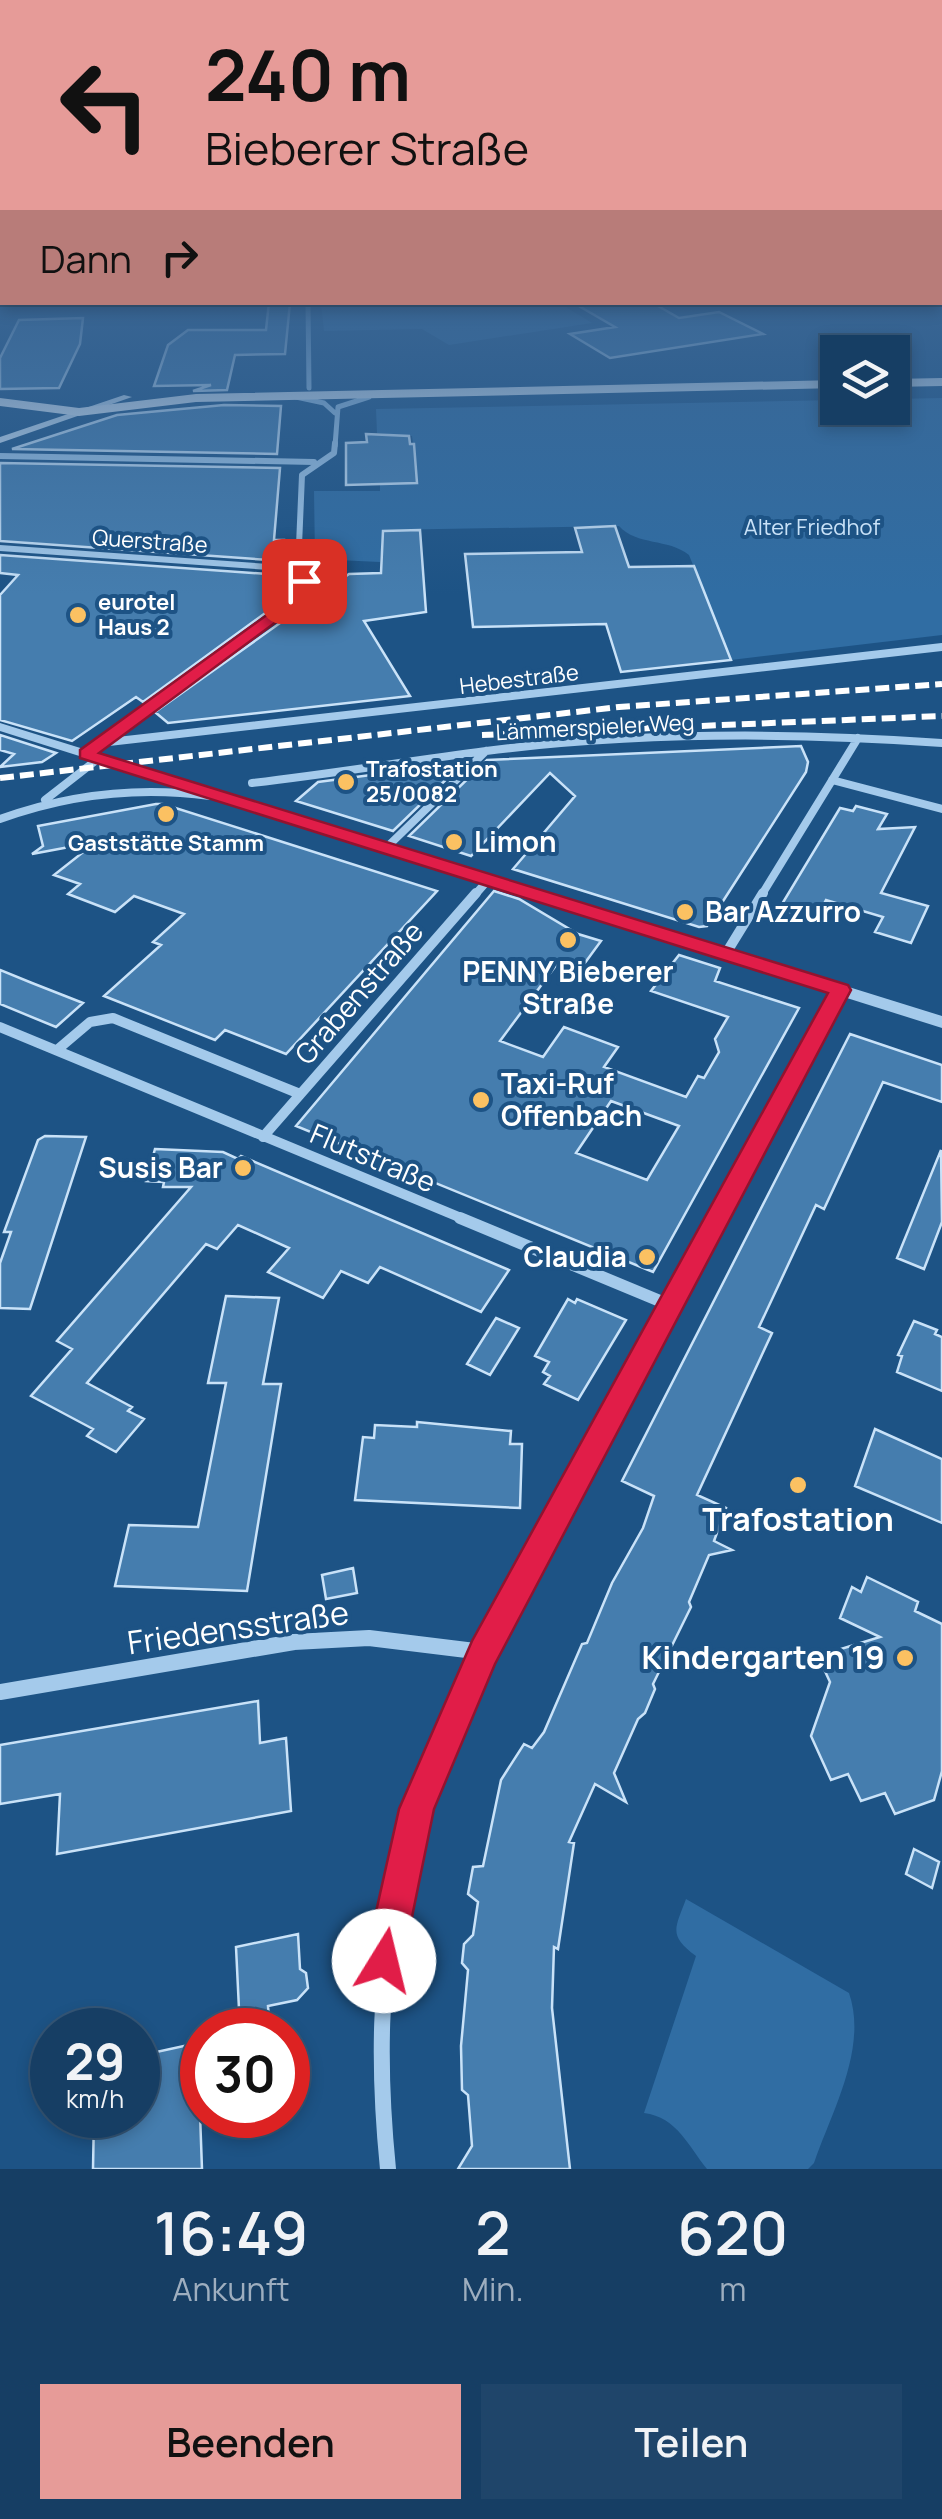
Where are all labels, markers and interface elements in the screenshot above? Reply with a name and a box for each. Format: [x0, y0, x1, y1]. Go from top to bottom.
text: 240 m [205, 26, 411, 122]
icon: left [40, 40, 170, 170]
text: Bieberer Straße [205, 117, 529, 179]
icon: right [152, 230, 207, 285]
text: Dann [40, 232, 132, 284]
map controls [820, 335, 910, 425]
button: layers [820, 335, 910, 425]
park label: Alter Friedhof [744, 512, 880, 542]
street label: Querstraße [91, 522, 209, 560]
pin [262, 539, 347, 624]
icon: arrive [277, 554, 332, 609]
place label: eurotel Haus 2 [98, 587, 176, 642]
marker: eurotel Haus 2 [67, 604, 89, 626]
street label: Hebestraße [458, 657, 580, 701]
street label: Lämmerspieler Weg [495, 707, 695, 747]
place label: Trafostation 25/0082 [366, 754, 498, 809]
marker: Trafostation 25/0082 [335, 771, 357, 793]
marker: Gaststätte Stamm [155, 803, 177, 825]
place label: Limon [474, 822, 557, 860]
place label: Gaststätte Stamm [68, 828, 264, 858]
marker: Limon [443, 831, 465, 853]
place label: Bar Azzurro [705, 892, 861, 930]
marker: Bar Azzurro [674, 901, 696, 923]
street label: Grabenstraße [285, 913, 431, 1072]
marker: PENNY Bieberer Straße [557, 929, 579, 951]
place label: PENNY Bieberer Straße [462, 952, 674, 1022]
place label: Taxi-Ruf Offenbach [501, 1064, 642, 1134]
marker: Taxi-Ruf Offenbach [470, 1089, 492, 1111]
street label: Flutstraße [305, 1114, 442, 1200]
place label: Susis Bar [98, 1148, 223, 1186]
marker: Susis Bar [232, 1157, 254, 1179]
place label: Claudia [524, 1237, 627, 1275]
marker: Claudia [636, 1246, 658, 1268]
marker: Trafostation [787, 1474, 809, 1496]
place label: Trafostation [702, 1497, 894, 1541]
street label: Friedensstraße [124, 1590, 351, 1664]
place label: Kindergarten 19 [641, 1635, 885, 1679]
marker: Kindergarten 19 [894, 1647, 916, 1669]
position arrow [332, 1909, 436, 2013]
speed limit sign: 30 [180, 2008, 310, 2138]
text: 29 [65, 2027, 125, 2095]
text: km/h [66, 2081, 124, 2116]
text: 16:49 [154, 2191, 308, 2273]
text: 2 [475, 2191, 510, 2273]
text: 620 [677, 2191, 788, 2273]
text: Ankunft [172, 2267, 290, 2311]
text: Min. [462, 2267, 524, 2311]
text: m [719, 2267, 746, 2311]
button: Beenden [40, 2384, 461, 2499]
button: Teilen [481, 2384, 902, 2499]

